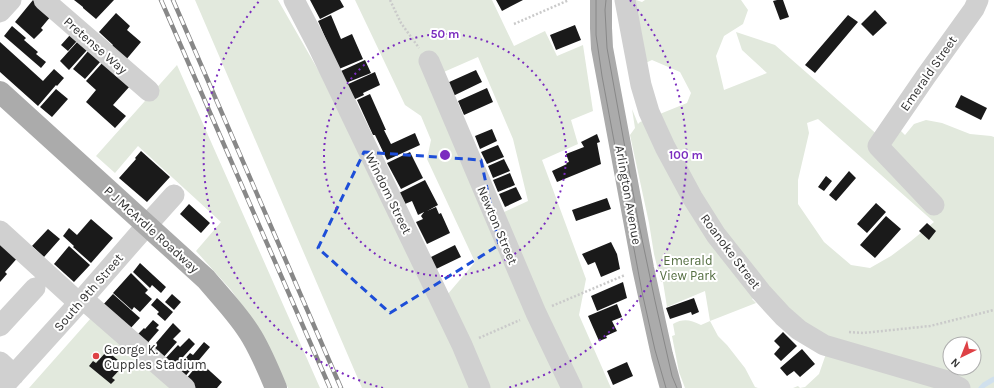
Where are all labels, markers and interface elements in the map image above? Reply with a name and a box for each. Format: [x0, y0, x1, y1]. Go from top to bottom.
street label: Pretense Way [61, 14, 130, 77]
text: 50 m [431, 27, 460, 41]
street label: Emerald Street [897, 33, 960, 114]
street label: Arlington Avenue [612, 144, 645, 246]
centre of rings [438, 148, 452, 162]
text: 100 m [669, 148, 703, 162]
street label: Windom Street [362, 150, 415, 237]
street label: P J McArdle Roadway [101, 183, 202, 276]
street label: Newton Street [474, 184, 521, 267]
street label: Roanoke Street [698, 211, 764, 292]
street label: South 9th Street [51, 250, 126, 334]
park label: Emerald View Park [660, 253, 716, 283]
north arrow [942, 336, 982, 376]
place label: George K. Cupples Stadium [104, 342, 207, 372]
marker: George K. Cupples Stadium [91, 351, 101, 361]
text: N [948, 356, 963, 370]

